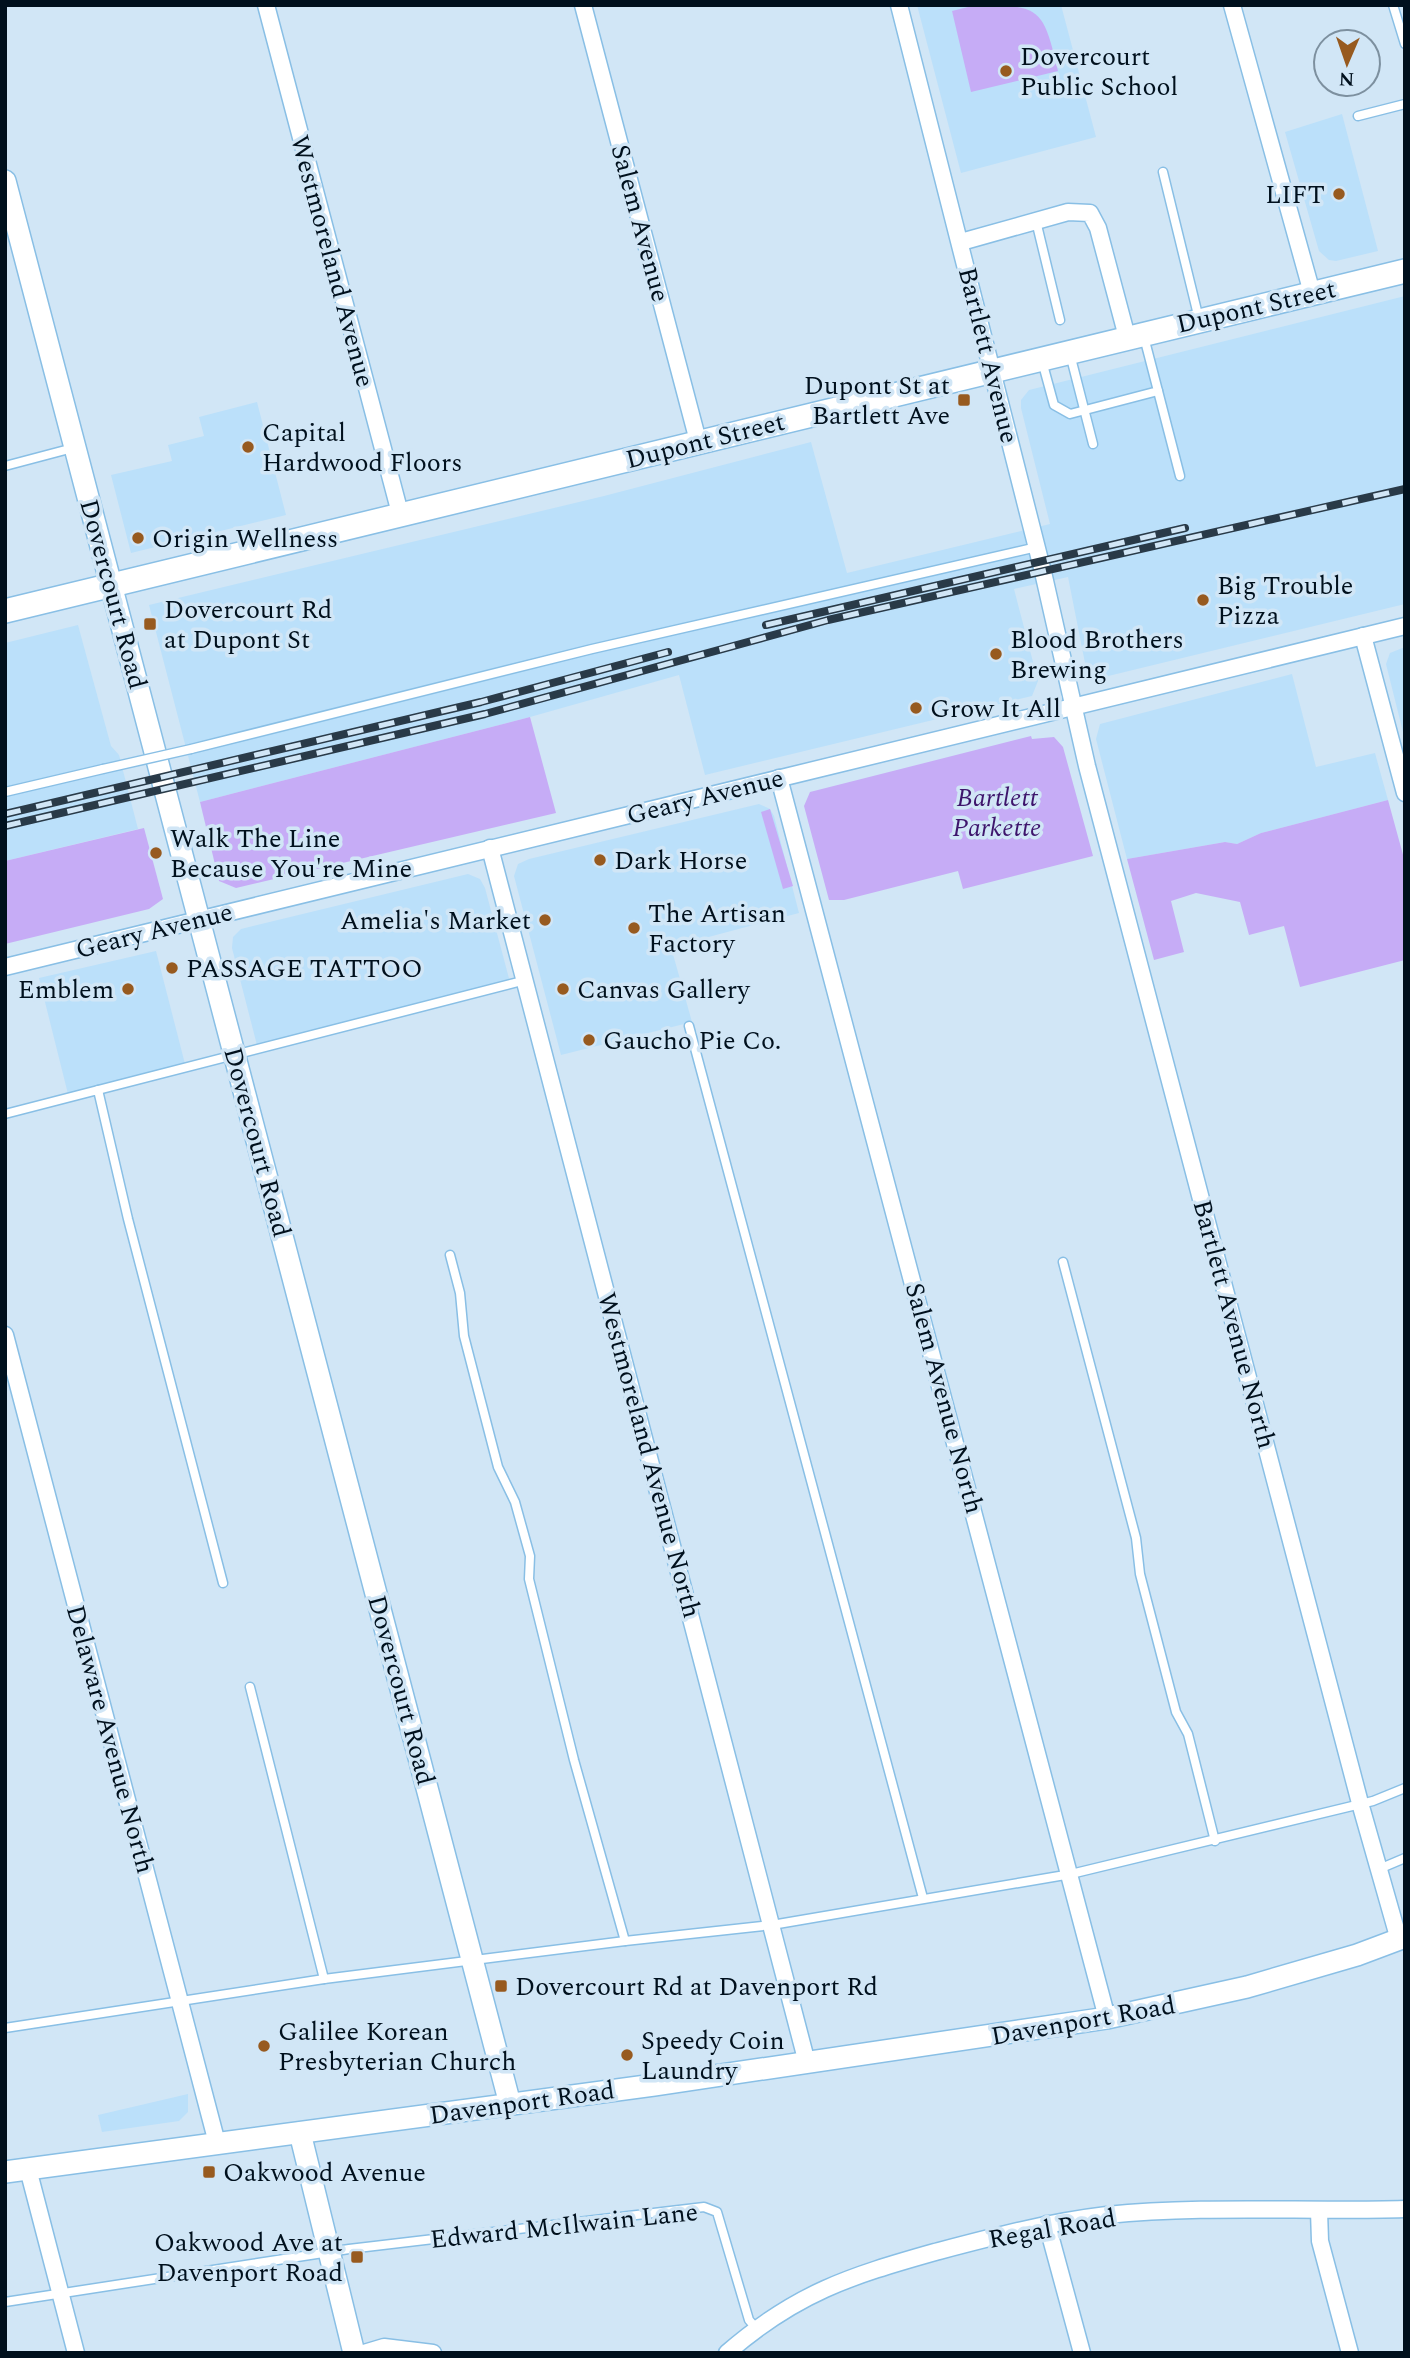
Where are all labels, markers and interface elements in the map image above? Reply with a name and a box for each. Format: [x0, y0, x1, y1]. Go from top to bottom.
north arrow [1312, 28, 1382, 98]
place label: Dovercourt Public School [1020, 37, 1178, 107]
marker: Dovercourt Public School [998, 63, 1014, 79]
text: N [1338, 64, 1355, 93]
street label: Westmoreland Avenue [279, 131, 385, 392]
street label: Salem Avenue [600, 140, 680, 307]
place label: LIFT [1265, 175, 1325, 215]
marker: LIFT [1331, 186, 1347, 202]
street label: Bartlett Avenue [947, 263, 1029, 448]
street label: Dupont Street [1172, 269, 1340, 345]
place label: Dupont St at Bartlett Ave [804, 366, 950, 436]
marker: Dupont St at Bartlett Ave [956, 392, 972, 408]
street label: Dupont Street [621, 402, 789, 480]
place label: Capital Hardwood Floors [262, 413, 462, 483]
marker: Capital Hardwood Floors [240, 439, 256, 455]
street label: Dovercourt Road [68, 495, 158, 694]
place label: Origin Wellness [152, 519, 338, 559]
marker: Origin Wellness [130, 530, 146, 546]
place label: Big Trouble Pizza [1217, 566, 1353, 636]
place label: Dovercourt Rd at Dupont St [164, 590, 332, 660]
marker: Big Trouble Pizza [1195, 592, 1211, 608]
marker: Dovercourt Rd at Dupont St [142, 616, 158, 632]
place label: Blood Brothers Brewing [1010, 620, 1184, 690]
marker: Blood Brothers Brewing [988, 646, 1004, 662]
place label: Grow It All [930, 689, 1061, 729]
marker: Grow It All [908, 700, 924, 716]
street label: Geary Avenue [623, 758, 788, 836]
park label: Bartlett Parkette [953, 778, 1041, 848]
place label: Walk The Line Because You're Mine [170, 819, 412, 889]
place label: Dark Horse [614, 841, 747, 881]
marker: Walk The Line Because You're Mine [148, 845, 164, 861]
marker: Dark Horse [592, 852, 608, 868]
street label: Geary Avenue [72, 892, 237, 970]
place label: The Artisan Factory [648, 894, 786, 964]
place label: Amelia's Market [340, 901, 531, 941]
marker: Amelia's Market [537, 912, 553, 928]
marker: The Artisan Factory [626, 920, 642, 936]
place label: PASSAGE TATTOO [186, 949, 423, 989]
marker: PASSAGE TATTOO [164, 960, 180, 976]
place label: Emblem [18, 970, 114, 1010]
place label: Canvas Gallery [577, 970, 751, 1010]
marker: Emblem [120, 981, 136, 997]
marker: Canvas Gallery [555, 981, 571, 997]
place label: Gaucho Pie Co. [603, 1021, 781, 1061]
marker: Gaucho Pie Co. [581, 1032, 597, 1048]
street label: Dovercourt Road [212, 1043, 302, 1242]
street label: Bartlett Avenue North [1182, 1195, 1287, 1453]
street label: Salem Avenue North [894, 1278, 994, 1518]
street label: Westmoreland Avenue North [586, 1288, 712, 1623]
street label: Dovercourt Road [356, 1591, 446, 1790]
street label: Delaware Avenue North [55, 1600, 165, 1878]
place label: Dovercourt Rd at Davenport Rd [515, 1967, 878, 2007]
marker: Dovercourt Rd at Davenport Rd [493, 1978, 509, 1994]
street label: Davenport Road [988, 1985, 1179, 2057]
place label: Galilee Korean Presbyterian Church [278, 2012, 516, 2082]
place label: Speedy Coin Laundry [641, 2021, 785, 2091]
marker: Galilee Korean Presbyterian Church [256, 2038, 272, 2054]
marker: Speedy Coin Laundry [619, 2047, 635, 2063]
street label: Davenport Road [427, 2070, 617, 2136]
place label: Oakwood Avenue [223, 2153, 426, 2193]
marker: Oakwood Avenue [201, 2164, 217, 2180]
street label: Edward McIlwain Lane [428, 2192, 700, 2260]
street label: Regal Road [985, 2198, 1119, 2260]
place label: Oakwood Ave at Davenport Road [154, 2223, 343, 2293]
marker: Oakwood Ave at Davenport Road [349, 2249, 365, 2265]

